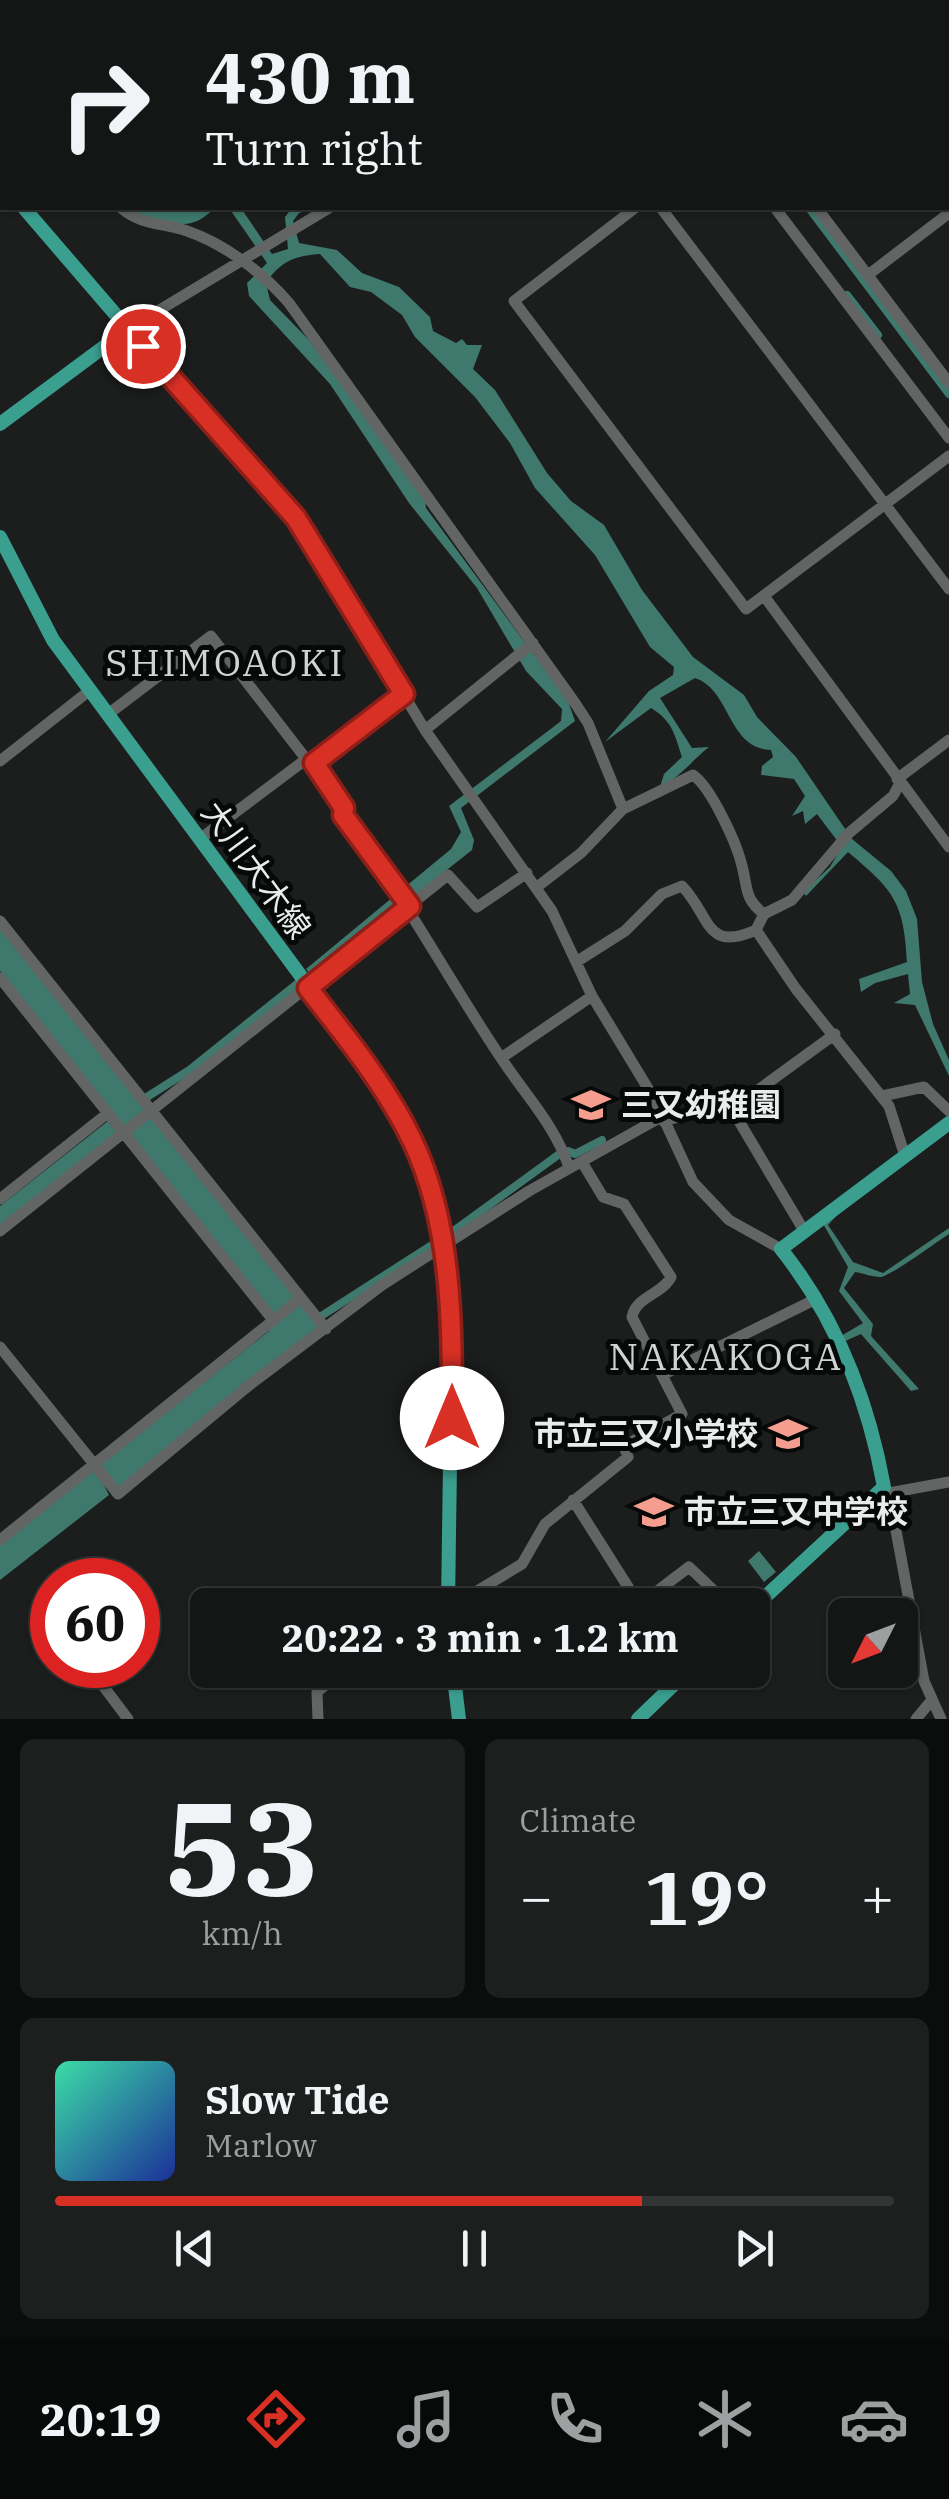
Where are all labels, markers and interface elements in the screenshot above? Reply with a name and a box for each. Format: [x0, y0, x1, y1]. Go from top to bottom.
text: 430 m [205, 31, 415, 122]
icon: right [40, 40, 170, 170]
text: Turn right [205, 119, 423, 177]
pin [101, 304, 186, 389]
icon: arrive [116, 319, 171, 374]
district label: SHIMOAOKI [105, 637, 345, 686]
street label: 大川大木線 [193, 792, 321, 946]
place label: 三又幼稚園 [621, 1083, 781, 1125]
school or university icon: 三又幼稚園 [570, 1084, 612, 1126]
district label: NAKAKOGA [609, 1331, 843, 1380]
position arrow [400, 1366, 504, 1470]
place label: 市立三又小学校 [534, 1412, 758, 1454]
school or university icon: 市立三又小学校 [767, 1413, 809, 1455]
place label: 市立三又中学校 [684, 1490, 908, 1532]
school or university icon: 市立三又中学校 [633, 1491, 675, 1533]
speed limit sign: 60 [30, 1558, 160, 1688]
north arrow [828, 1598, 918, 1688]
map controls [828, 1598, 918, 1688]
text: 20:22 · 3 min · 1.2 km [281, 1613, 679, 1662]
text: 53 [164, 1762, 320, 1931]
text: Climate [520, 1799, 636, 1841]
text: 19° [644, 1848, 769, 1946]
text: − [520, 1861, 553, 1932]
text: + [861, 1861, 894, 1932]
text: km/h [202, 1912, 283, 1954]
text: Slow Tide [205, 2075, 390, 2124]
text: Marlow [205, 2124, 317, 2166]
icon: previous [167, 2221, 222, 2276]
icon: pause [447, 2221, 502, 2276]
icon: next [727, 2221, 782, 2276]
icon: directions [241, 2384, 311, 2454]
icon: music [391, 2384, 461, 2454]
icon: phone [540, 2384, 610, 2454]
icon: climate [690, 2384, 760, 2454]
icon: car [839, 2384, 909, 2454]
text: 20:19 [40, 2390, 161, 2448]

